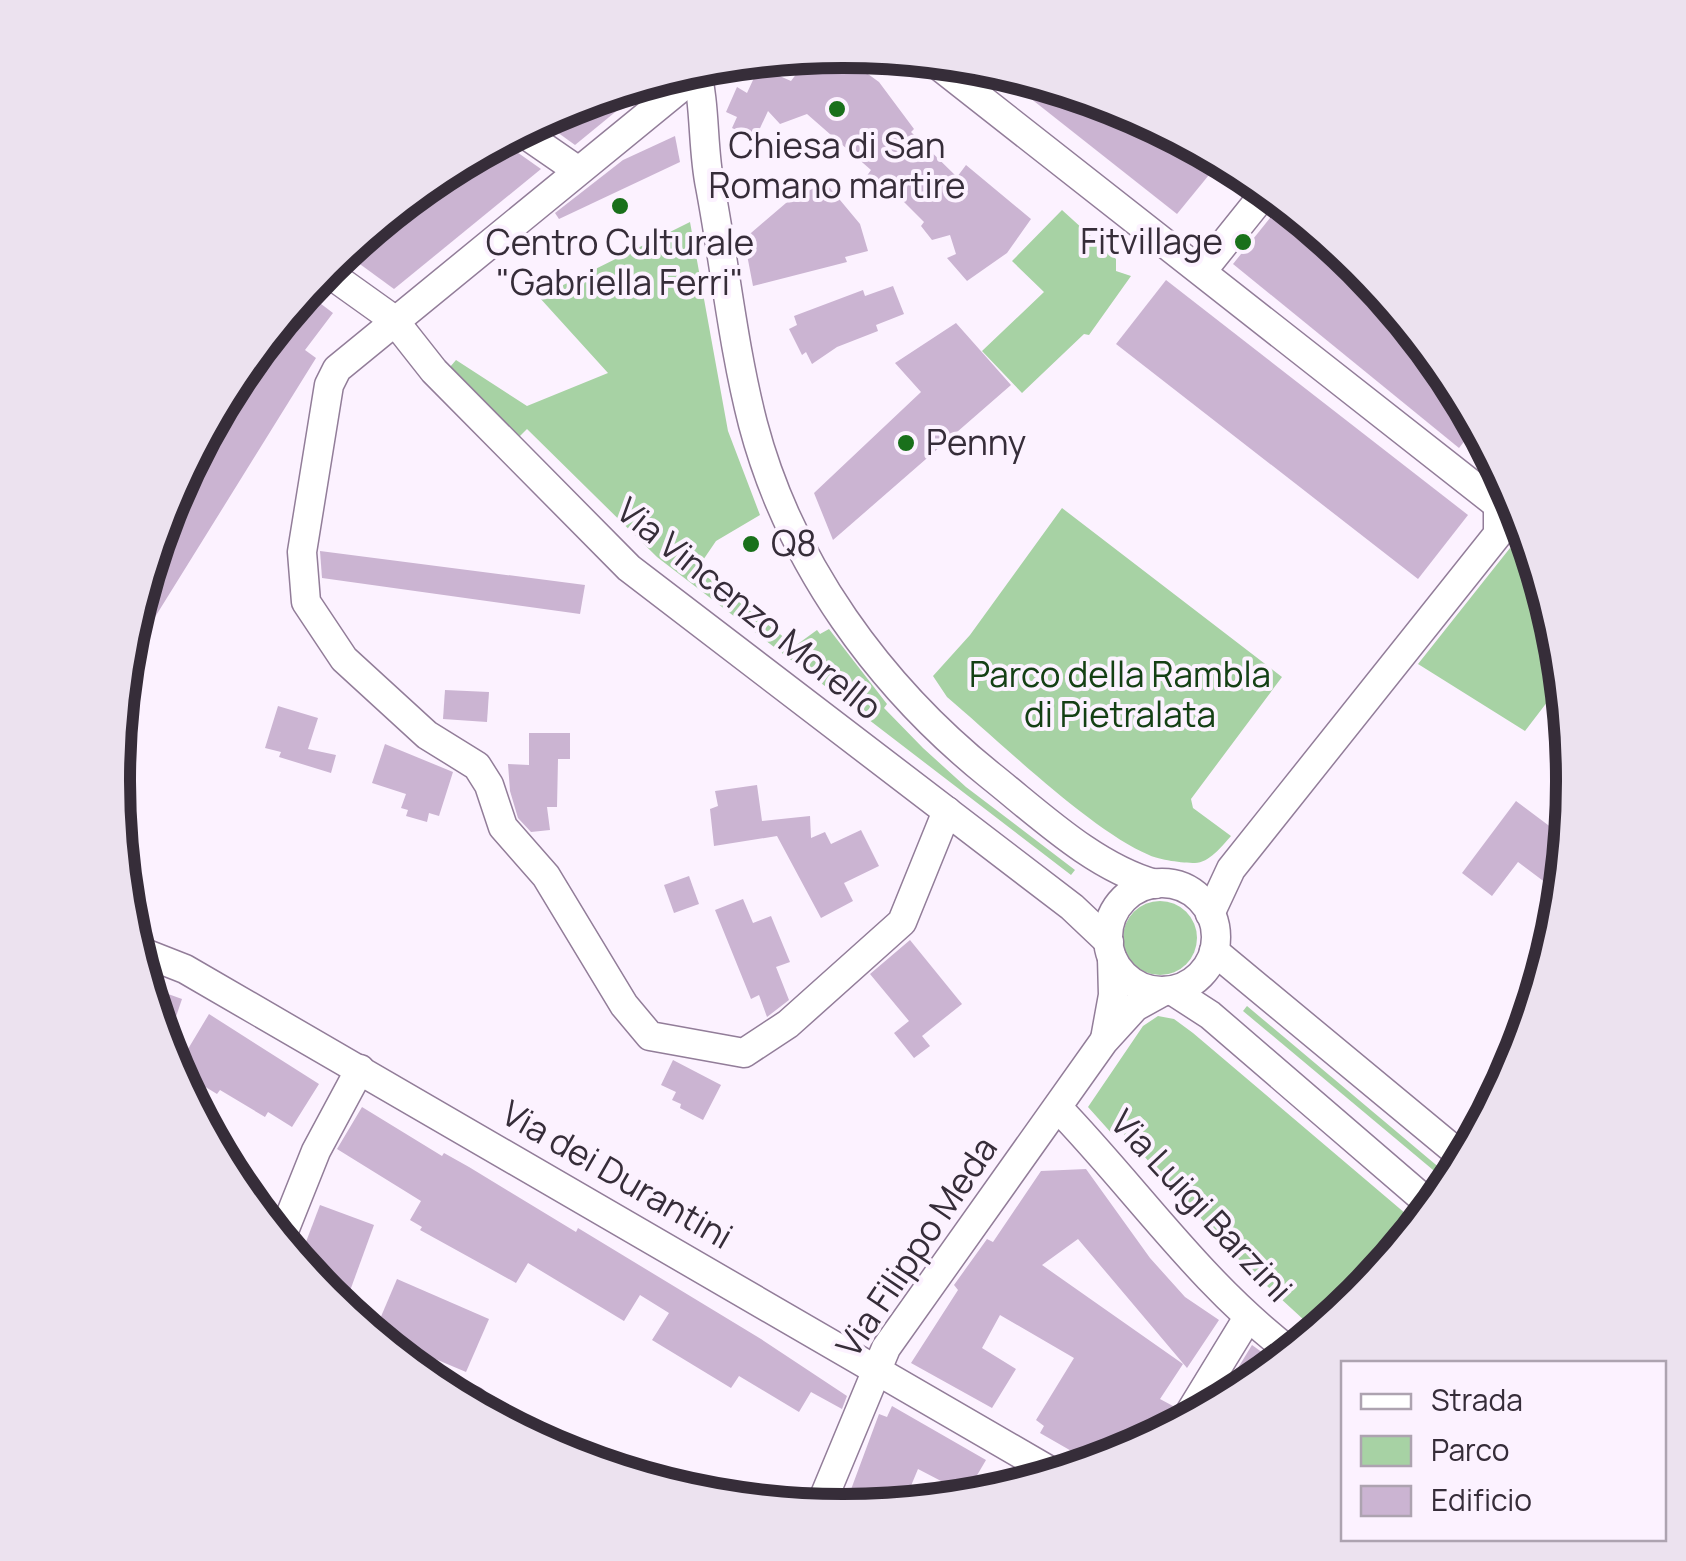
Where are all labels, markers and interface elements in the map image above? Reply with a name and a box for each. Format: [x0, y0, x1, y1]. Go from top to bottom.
marker: Chiesa di San Romano martire [826, 98, 848, 120]
place label: Chiesa di San Romano martire [709, 121, 965, 209]
marker: Centro Culturale "Gabriella Ferri" [609, 195, 631, 217]
place label: Fitvillage [1080, 217, 1223, 265]
place label: Centro Culturale "Gabriella Ferri" [486, 218, 754, 306]
marker: Fitvillage [1232, 231, 1254, 253]
place label: Penny [926, 418, 1026, 466]
marker: Penny [895, 432, 917, 454]
street label: Via Vincenzo Morello [607, 486, 892, 730]
place label: Q8 [771, 519, 817, 567]
marker: Q8 [740, 533, 762, 555]
park label: Parco della Rambla di Pietralata [969, 650, 1271, 738]
street label: Via dei Durantini [493, 1089, 742, 1260]
street label: Via Luigi Barzini [1100, 1099, 1303, 1312]
street label: Via Filippo Meda [825, 1127, 1008, 1366]
legend [1341, 1361, 1666, 1541]
text: Strada [1431, 1379, 1523, 1420]
text: Parco [1431, 1429, 1510, 1470]
text: Edificio [1431, 1479, 1532, 1520]

